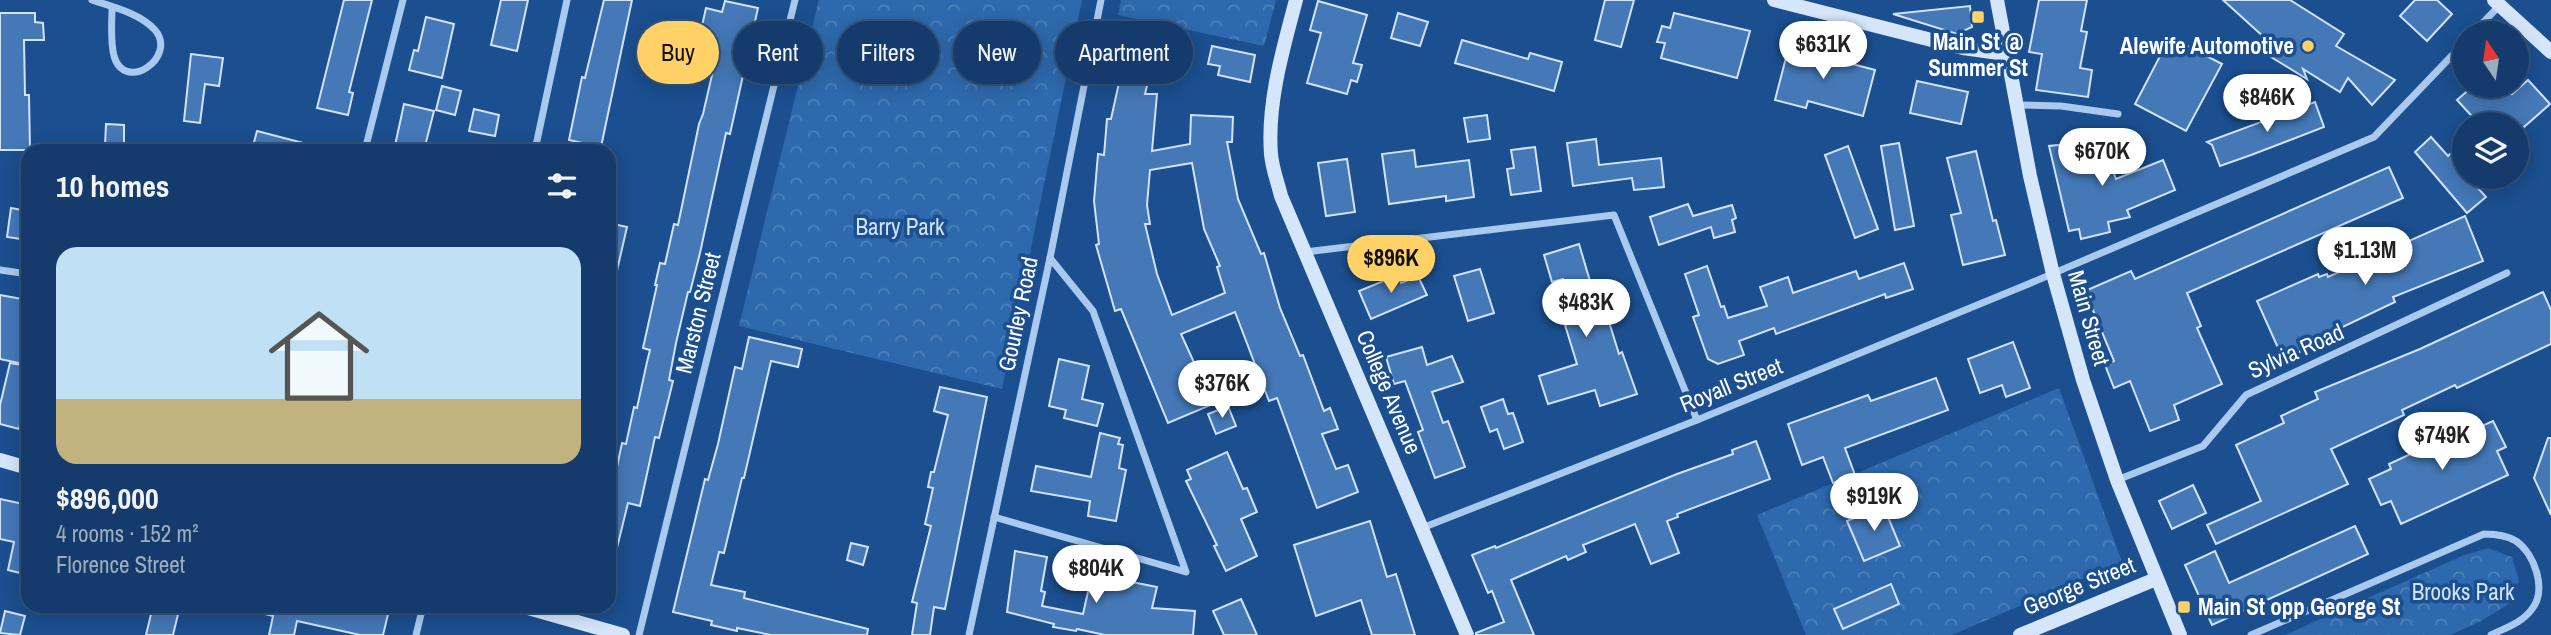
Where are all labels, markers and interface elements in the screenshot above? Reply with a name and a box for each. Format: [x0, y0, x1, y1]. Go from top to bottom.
marker: Main St @ Summer St [1970, 9, 1986, 25]
chip: Buy [637, 21, 719, 84]
chip: Rent [733, 21, 823, 84]
chip: Filters [837, 21, 939, 84]
chip: New [953, 21, 1041, 84]
chip: Apartment [1055, 21, 1193, 84]
north arrow [2452, 21, 2529, 98]
map controls [2452, 21, 2529, 189]
pin: $631K [1774, 22, 1872, 81]
place label: Main St @ Summer St [1928, 26, 2028, 83]
text: $631K [1795, 28, 1851, 59]
place label: Alewife Automotive [2120, 30, 2294, 61]
marker: Alewife Automotive [2300, 38, 2316, 54]
pin: $846K [2218, 74, 2316, 134]
text: $846K [2239, 81, 2295, 112]
button: layers [2452, 112, 2529, 189]
pin: $670K [2053, 128, 2151, 188]
text: $670K [2074, 135, 2130, 166]
text: 10 homes [56, 166, 170, 206]
icon: filters [543, 167, 581, 205]
park label: Barry Park [855, 211, 945, 242]
pin: $1.13M [2308, 228, 2422, 287]
text: $1.13M [2334, 234, 2396, 265]
pin: $896K [1342, 236, 1440, 295]
text: $896K [1363, 242, 1419, 273]
street label: Marston Street [668, 249, 728, 377]
street label: Gourley Road [990, 254, 1045, 374]
street label: Main Street [2061, 267, 2118, 369]
pin: $483K [1537, 280, 1635, 339]
text: $483K [1558, 286, 1614, 317]
icon: home [256, 293, 382, 419]
street label: Sylvia Road [2243, 316, 2349, 385]
street label: College Avenue [1349, 325, 1429, 459]
street label: Royall Street [1675, 350, 1787, 419]
pin: $376K [1173, 360, 1271, 420]
text: $376K [1194, 367, 1250, 398]
pin: $749K [2393, 412, 2491, 472]
text: $749K [2414, 419, 2470, 450]
pin: $919K [1825, 474, 1923, 533]
text: $896,000 [56, 478, 159, 518]
text: $919K [1846, 480, 1902, 511]
text: 4 rooms · 152 m² [56, 518, 199, 549]
pin: $804K [1047, 546, 1145, 605]
text: Florence Street [56, 549, 185, 580]
street label: George Street [2018, 549, 2140, 622]
text: $804K [1068, 552, 1124, 583]
park label: Brooks Park [2412, 576, 2515, 607]
place label: Main St opp George St [2198, 591, 2400, 622]
marker: Main St opp George St [2176, 599, 2192, 615]

